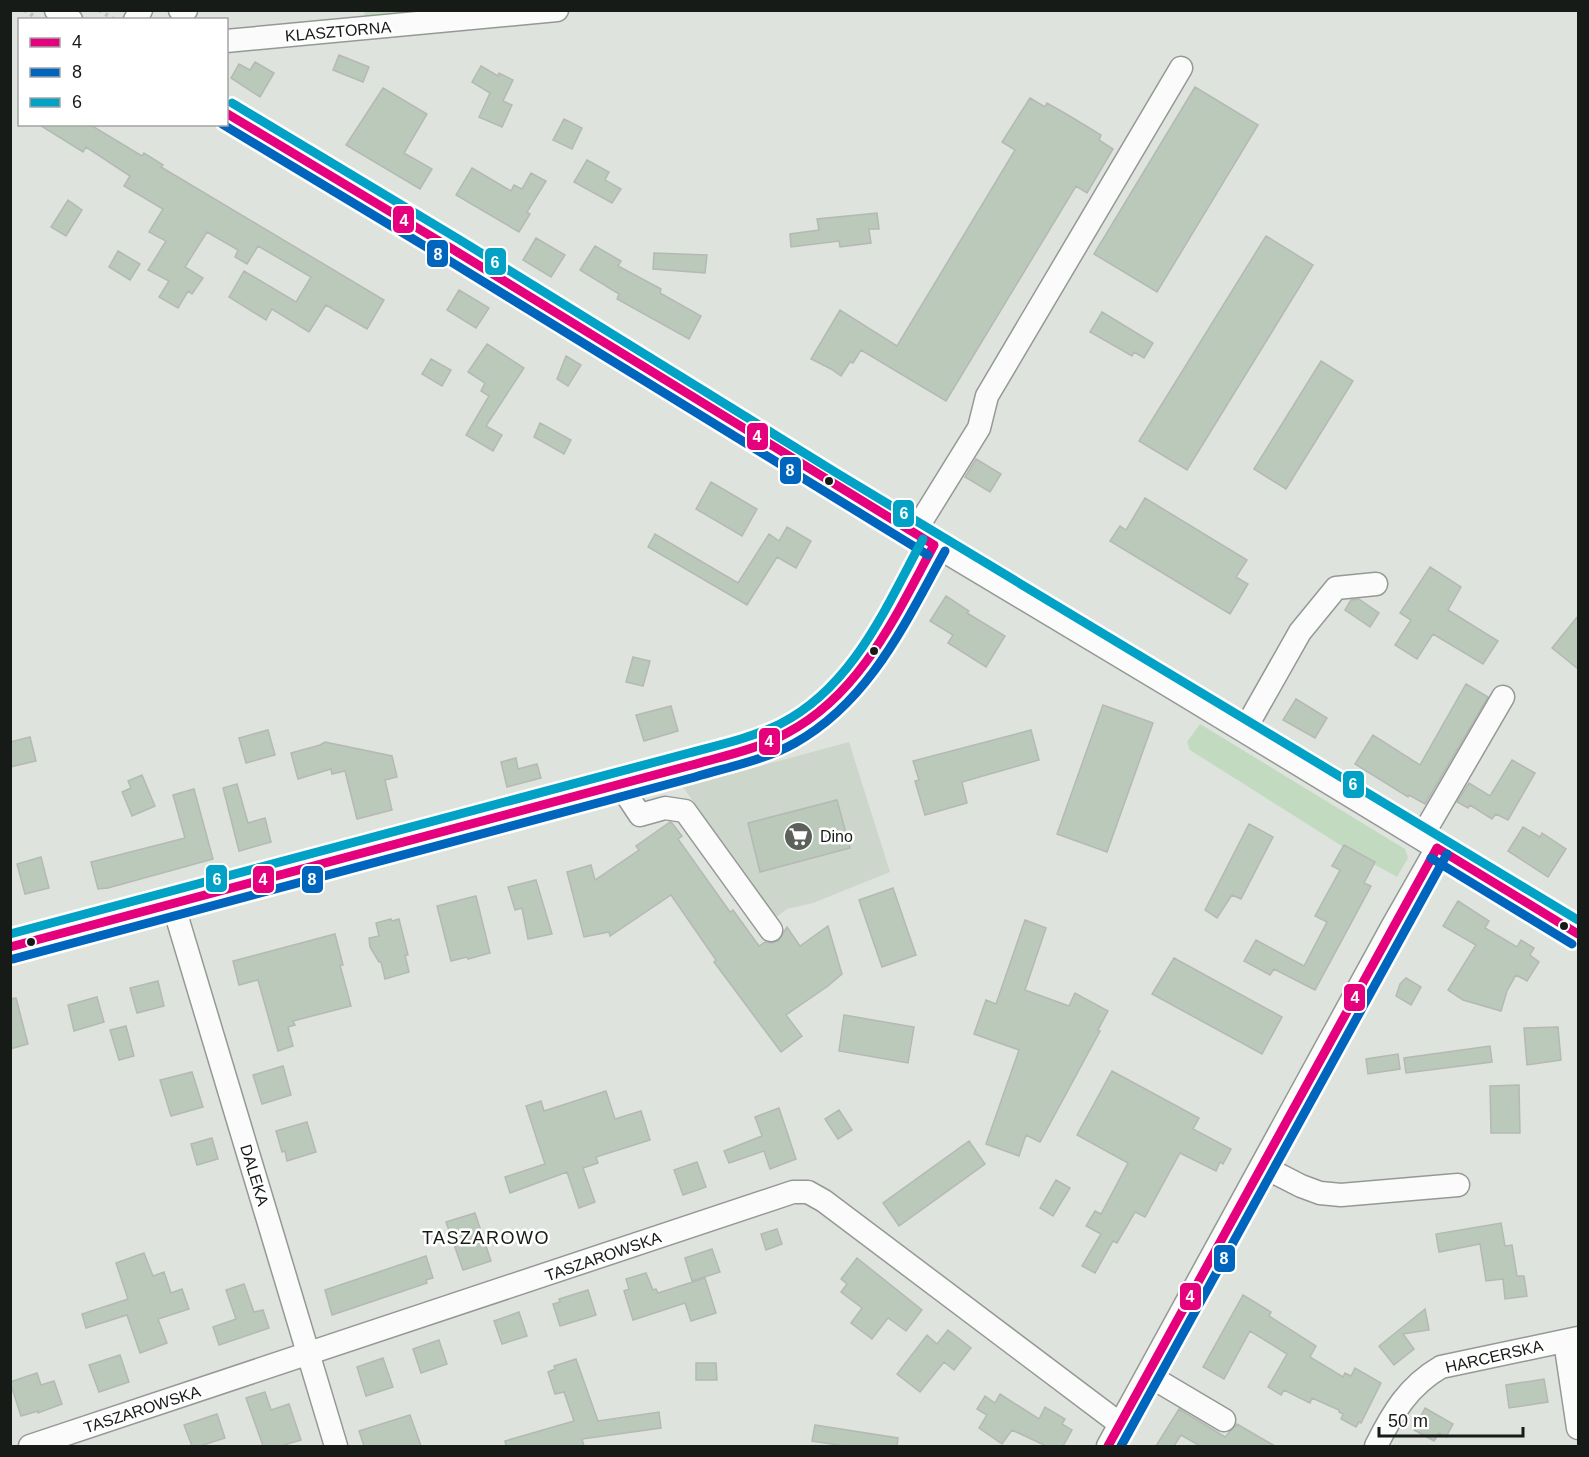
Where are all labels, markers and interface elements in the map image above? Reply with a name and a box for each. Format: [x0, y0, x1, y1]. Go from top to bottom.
legend [18, 18, 228, 126]
street label: KLASZTORNA [284, 18, 392, 45]
text: 4 [72, 32, 82, 52]
text: 8 [72, 62, 82, 82]
text: 6 [72, 92, 82, 112]
line badge: 4 [392, 205, 415, 234]
text: 4 [400, 212, 409, 229]
line badge: 8 [426, 239, 449, 268]
text: 8 [434, 246, 443, 263]
line badge: 6 [484, 247, 507, 276]
text: 6 [491, 254, 500, 271]
line badge: 4 [746, 422, 769, 451]
text: 4 [753, 428, 762, 445]
line badge: 8 [779, 456, 802, 485]
text: 8 [786, 462, 795, 479]
unlabelled marker [823, 475, 835, 487]
line badge: 6 [892, 499, 915, 528]
text: 6 [900, 505, 909, 522]
unlabelled marker [868, 645, 880, 657]
line badge: 4 [758, 727, 781, 756]
text: 4 [765, 733, 774, 750]
line badge: 6 [1342, 770, 1365, 799]
text: 6 [1349, 776, 1358, 793]
supermarket icon: Dino [783, 820, 815, 852]
place label: Dino [820, 828, 853, 845]
line badge: 6 [205, 864, 228, 893]
line badge: 4 [252, 865, 275, 894]
line badge: 8 [301, 865, 324, 894]
text: 6 [213, 871, 222, 888]
text: 4 [259, 871, 268, 888]
text: 8 [308, 871, 317, 888]
unlabelled marker [1558, 920, 1570, 932]
unlabelled marker [25, 936, 37, 948]
line badge: 4 [1343, 983, 1366, 1012]
text: 4 [1351, 989, 1360, 1006]
street label: DALEKA [237, 1142, 272, 1208]
district label: TASZAROWO [422, 1228, 550, 1248]
street label: TASZAROWSKA [543, 1229, 664, 1284]
line badge: 8 [1213, 1244, 1236, 1273]
text: 8 [1220, 1250, 1229, 1267]
line badge: 4 [1179, 1282, 1202, 1311]
text: 4 [1186, 1288, 1195, 1305]
street label: HARCERSKA [1444, 1337, 1545, 1376]
street label: TASZAROWSKA [82, 1383, 203, 1436]
scale bar [1379, 1400, 1523, 1438]
text: 50 m [1388, 1411, 1428, 1431]

